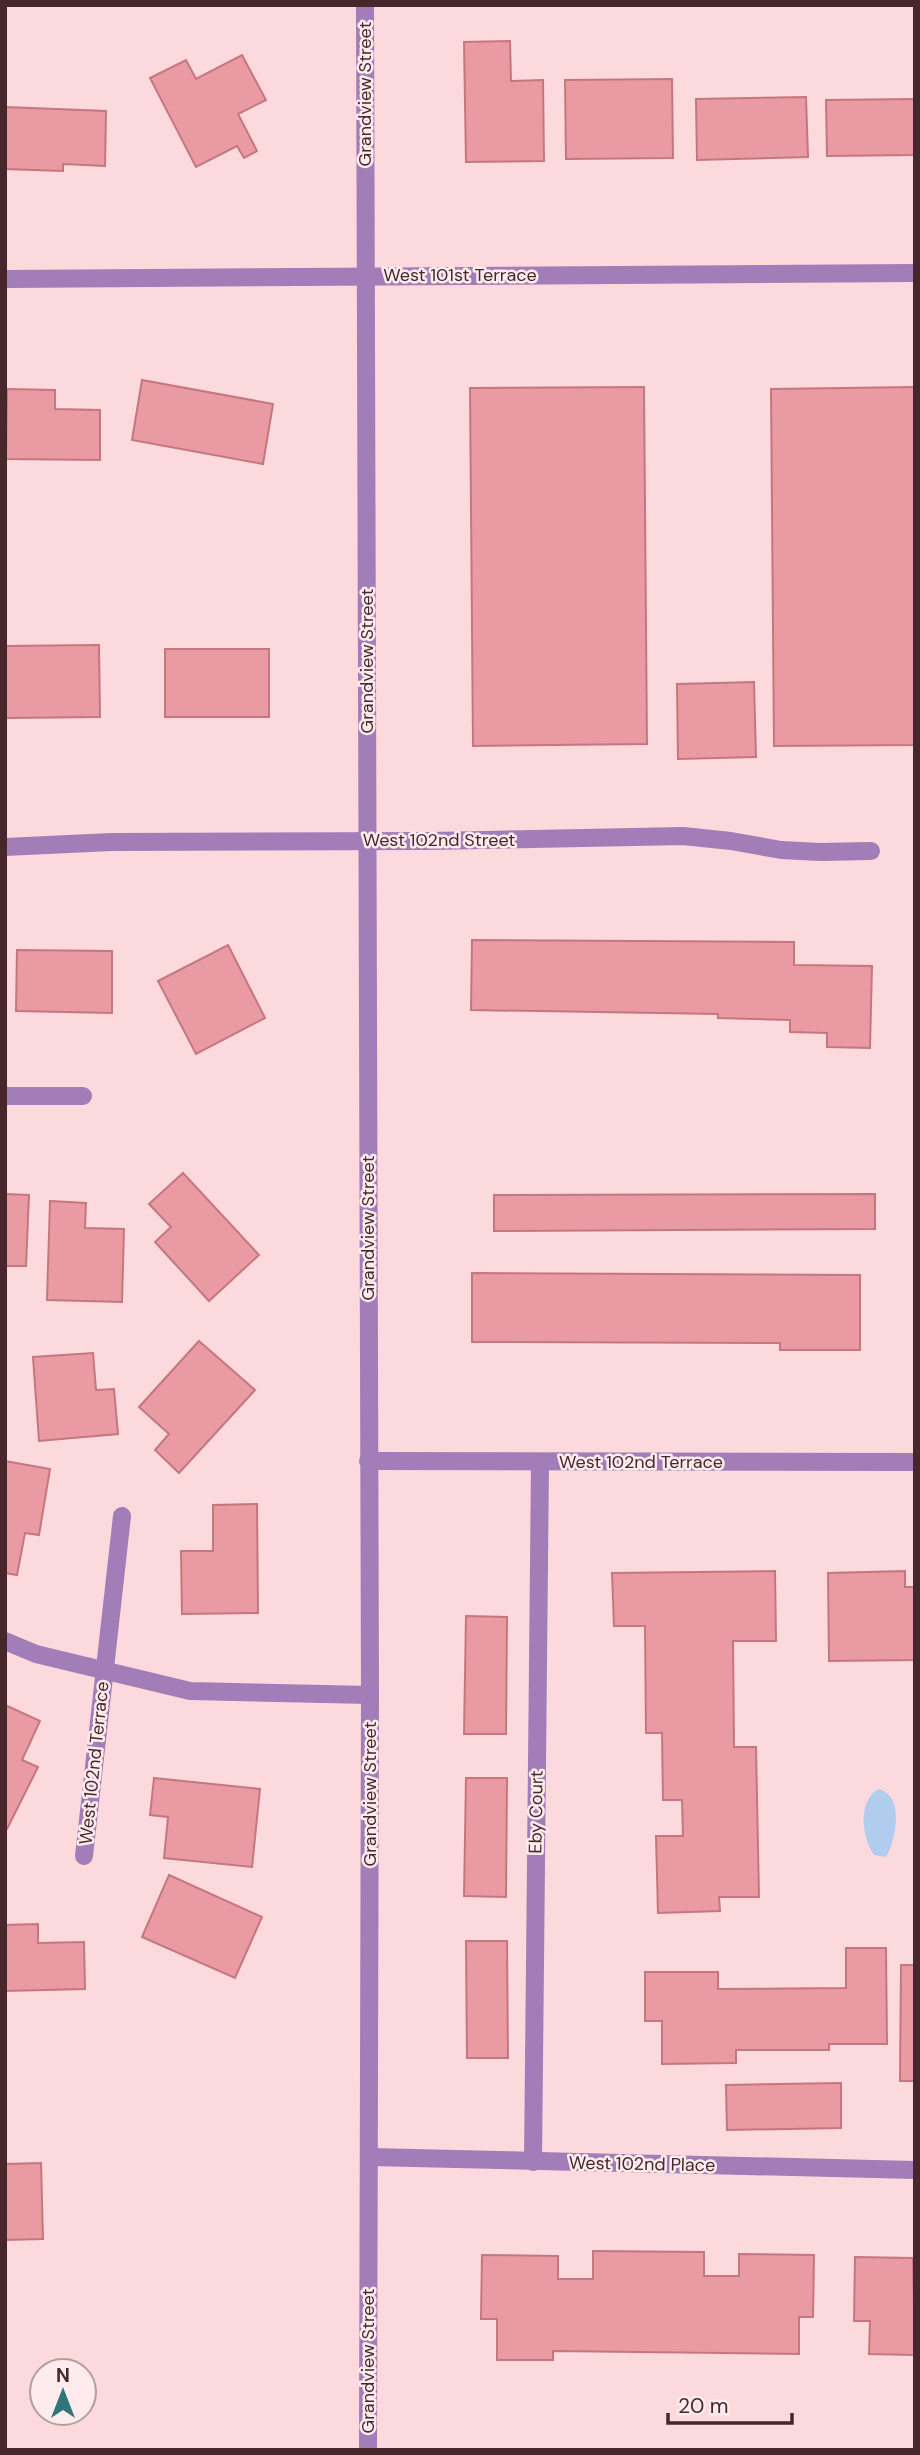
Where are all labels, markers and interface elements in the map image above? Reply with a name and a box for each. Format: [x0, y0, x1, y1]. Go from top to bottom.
street label: Grandview Street [353, 22, 377, 166]
street label: West 101st Terrace [383, 263, 537, 287]
street label: Grandview Street [355, 589, 379, 733]
street label: West 102nd Street [363, 828, 515, 852]
street label: Grandview Street [356, 1156, 380, 1300]
street label: West 102nd Terrace [559, 1450, 723, 1474]
street label: West 102nd Terrace [73, 1680, 115, 1846]
street label: Grandview Street [358, 1722, 382, 1866]
street label: Eby Court [523, 1770, 549, 1854]
street label: West 102nd Place [569, 2151, 715, 2177]
street label: Grandview Street [356, 2289, 380, 2433]
north arrow [28, 2357, 98, 2427]
text: N [56, 2363, 70, 2388]
scale bar [668, 2382, 792, 2426]
text: 20 m [678, 2392, 729, 2420]

